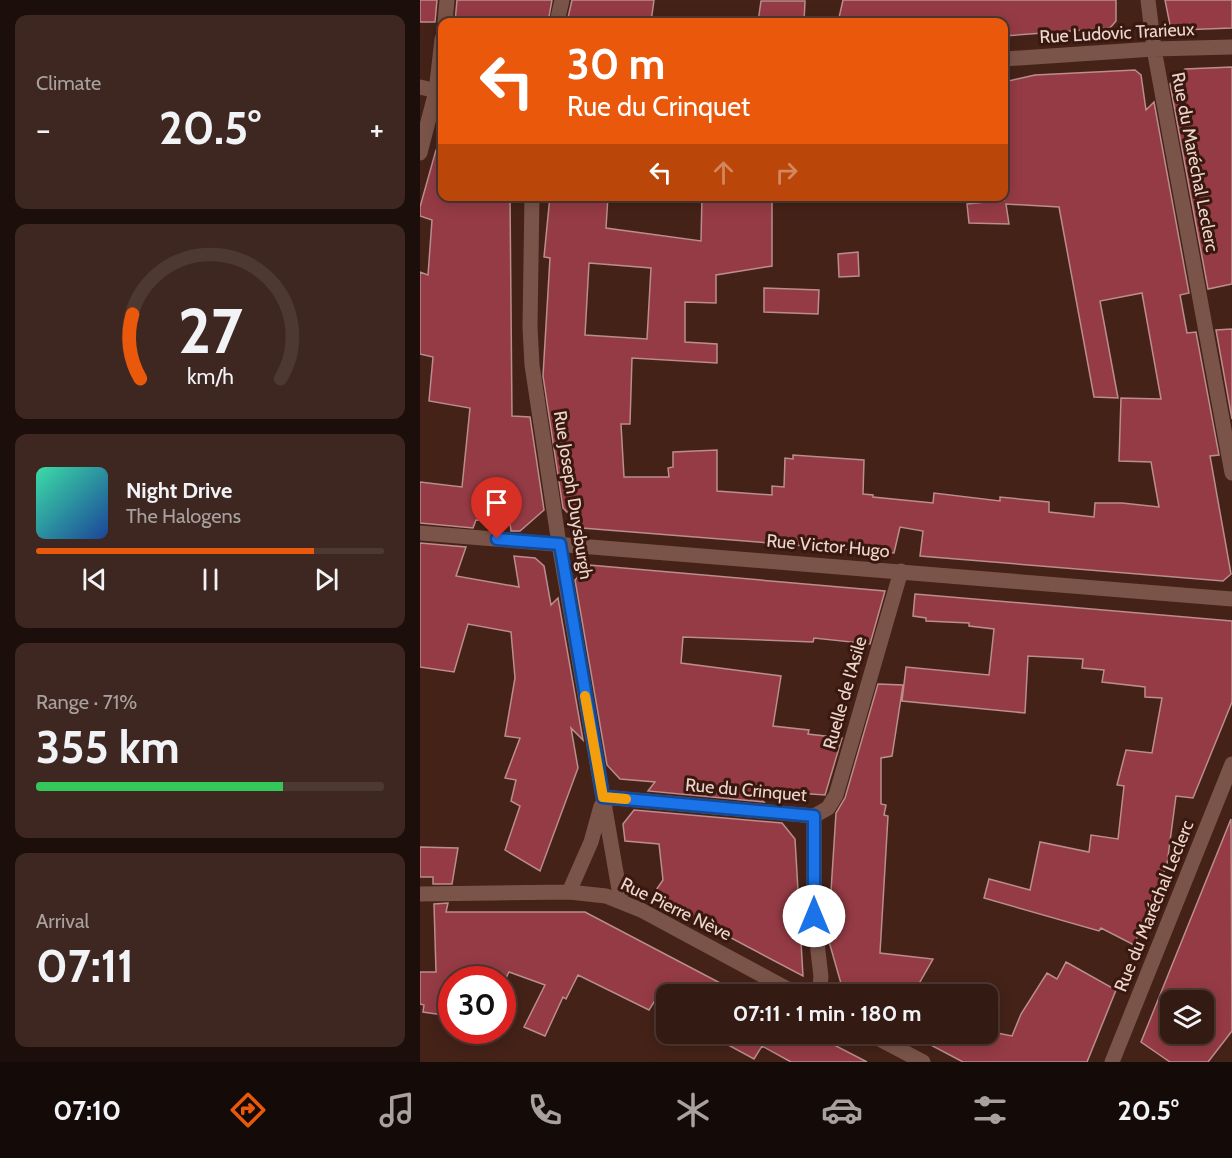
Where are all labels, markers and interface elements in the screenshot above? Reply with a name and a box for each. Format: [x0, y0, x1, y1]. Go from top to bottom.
street label: Rue Ludovic Trarieux [1039, 18, 1196, 48]
text: 30 m [567, 38, 665, 90]
icon: left [468, 42, 546, 120]
street label: Rue du Maréchal Leclerc [1167, 70, 1223, 254]
text: Climate [36, 71, 101, 95]
text: Rue du Crinquet [567, 90, 750, 123]
text: 20.5° [159, 101, 261, 155]
text: − [36, 109, 51, 149]
text: + [369, 109, 384, 149]
icon: left [644, 156, 677, 189]
icon: ahead [707, 156, 740, 189]
icon: right [770, 156, 803, 189]
text: 27 [178, 293, 243, 369]
text: km/h [187, 363, 233, 389]
street label: Rue Joseph Duysburgh [549, 409, 597, 581]
text: Night Drive [126, 477, 232, 504]
pin [471, 477, 522, 539]
icon: arrive [480, 486, 513, 519]
text: The Halogens [126, 504, 241, 528]
street label: Rue Victor Hugo [766, 530, 891, 562]
icon: previous [78, 563, 111, 596]
icon: pause [194, 563, 227, 596]
icon: next [310, 563, 343, 596]
street label: Ruelle de l'Asile [818, 634, 872, 752]
text: Range · 71% [36, 690, 137, 714]
text: 355 km [36, 720, 180, 774]
street label: Rue du Crinquet [684, 774, 808, 806]
street label: Rue du Maréchal Leclerc [1110, 817, 1198, 995]
street label: Rue Pierre Nève [617, 873, 735, 945]
position arrow [782, 884, 846, 948]
text: Arrival [36, 909, 89, 933]
text: 07:11 [36, 939, 134, 993]
speed limit sign: 30 [438, 966, 516, 1044]
map controls [1160, 990, 1214, 1044]
button: layers [1160, 990, 1214, 1044]
text: 07:11 · 1 min · 180 m [733, 1000, 921, 1027]
icon: directions [227, 1089, 269, 1131]
icon: music [376, 1089, 418, 1131]
icon: phone [524, 1089, 566, 1131]
icon: climate [672, 1089, 714, 1131]
icon: car [821, 1089, 863, 1131]
icon: filters [969, 1089, 1011, 1131]
text: 07:10 [53, 1094, 121, 1127]
text: 20.5° [1117, 1094, 1179, 1127]

